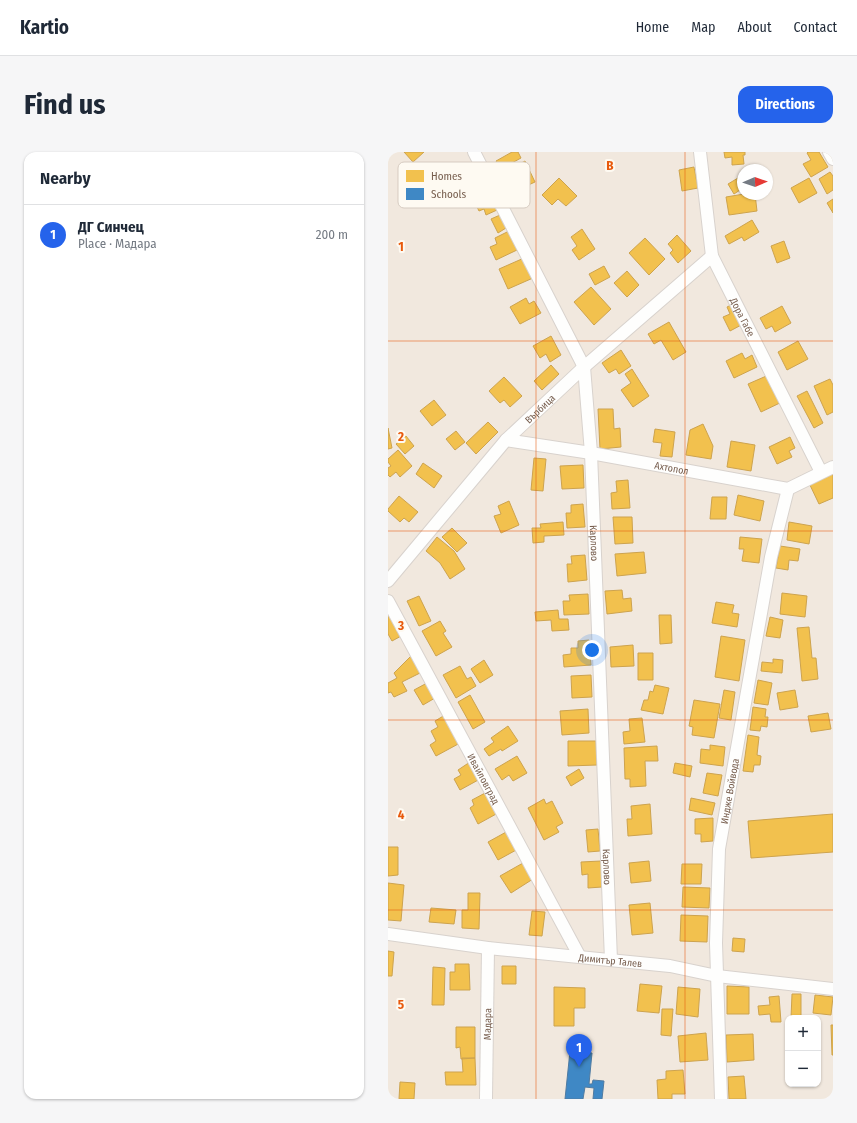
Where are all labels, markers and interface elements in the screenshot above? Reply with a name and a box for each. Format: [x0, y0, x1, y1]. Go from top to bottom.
text: Kartio [20, 16, 69, 39]
text: Home [636, 19, 669, 36]
text: Map [691, 19, 715, 36]
text: About [737, 19, 772, 36]
text: Contact [794, 19, 837, 36]
button: Directions [738, 86, 833, 123]
text: Find us [24, 88, 106, 121]
text: B [606, 158, 614, 173]
legend [398, 162, 530, 208]
north arrow [737, 164, 773, 200]
text: Nearby [40, 168, 91, 189]
text: Homes [431, 170, 462, 183]
text: Schools [431, 188, 466, 201]
text: ДГ Синчец [78, 218, 144, 236]
text: 1 [50, 227, 56, 242]
text: 200 m [316, 227, 348, 242]
text: Place · Мадара [78, 236, 157, 251]
text: 1 [398, 239, 404, 254]
street label: Дора Габе [727, 295, 757, 339]
street label: Върбица [523, 392, 558, 426]
text: 2 [397, 429, 404, 444]
street label: Ахтопол [654, 460, 689, 478]
street label: Карлово [587, 525, 600, 561]
text: 3 [397, 618, 404, 633]
your location [582, 640, 602, 660]
street label: Ивайловград [464, 752, 502, 807]
street label: Индже Войвода [719, 757, 742, 825]
text: 4 [398, 807, 405, 822]
street label: Карлово [600, 849, 613, 885]
street label: Димитър Талев [577, 952, 643, 970]
text: 5 [398, 997, 404, 1012]
street label: Мадара [482, 1008, 494, 1040]
map controls [785, 1015, 821, 1087]
button: + [785, 1015, 821, 1051]
pin: 1 [566, 1034, 592, 1067]
button: − [785, 1051, 821, 1087]

